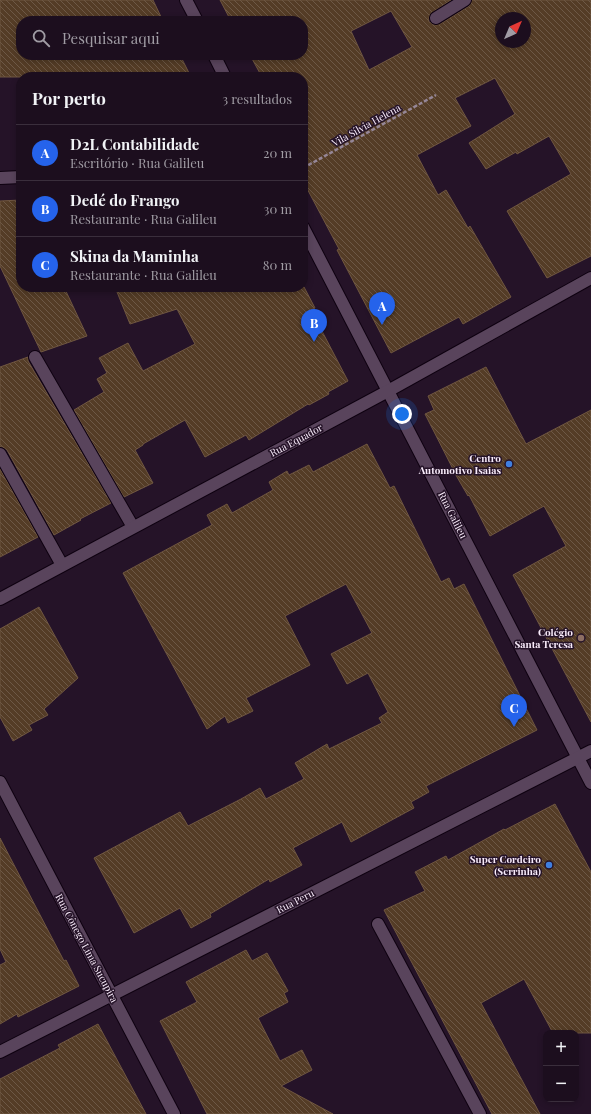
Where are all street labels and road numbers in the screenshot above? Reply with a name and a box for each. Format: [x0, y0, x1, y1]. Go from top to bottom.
street label: Vila Sílvia Helena [328, 100, 403, 150]
street label: Rua Equador [267, 420, 325, 460]
street label: Rua Galileu [435, 489, 471, 541]
street label: Rua Peru [274, 885, 316, 916]
street label: Rua Cônego Lima Sucupira [52, 891, 122, 1005]

